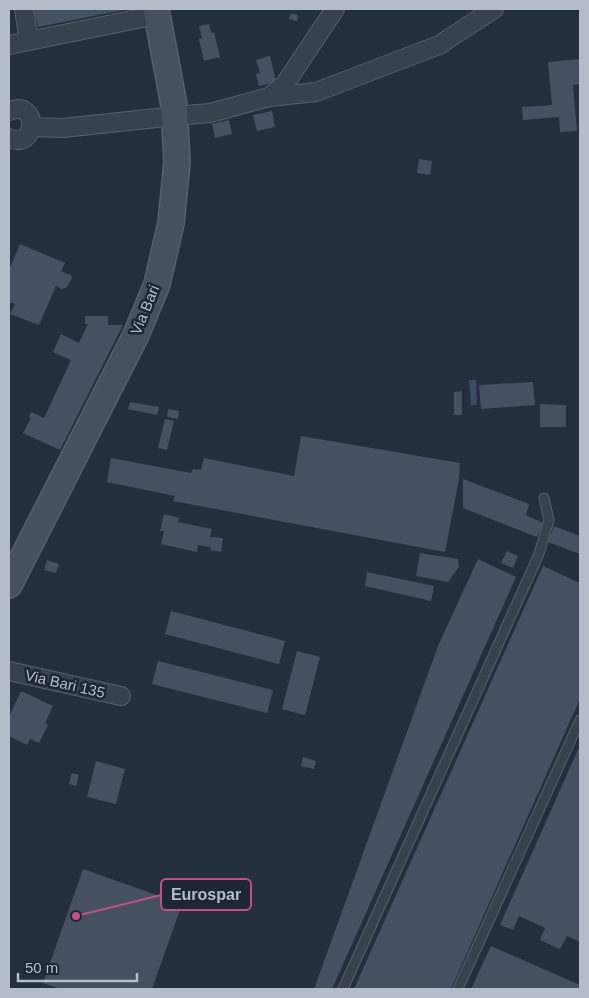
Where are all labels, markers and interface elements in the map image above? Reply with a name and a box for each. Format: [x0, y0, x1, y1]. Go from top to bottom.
street label: Via Bari [127, 282, 162, 337]
street label: Via Bari 135 [24, 666, 107, 701]
callout: Eurospar [161, 879, 251, 910]
text: Eurospar [171, 886, 241, 903]
scale bar [18, 950, 136, 982]
text: 50 m [25, 959, 58, 976]

